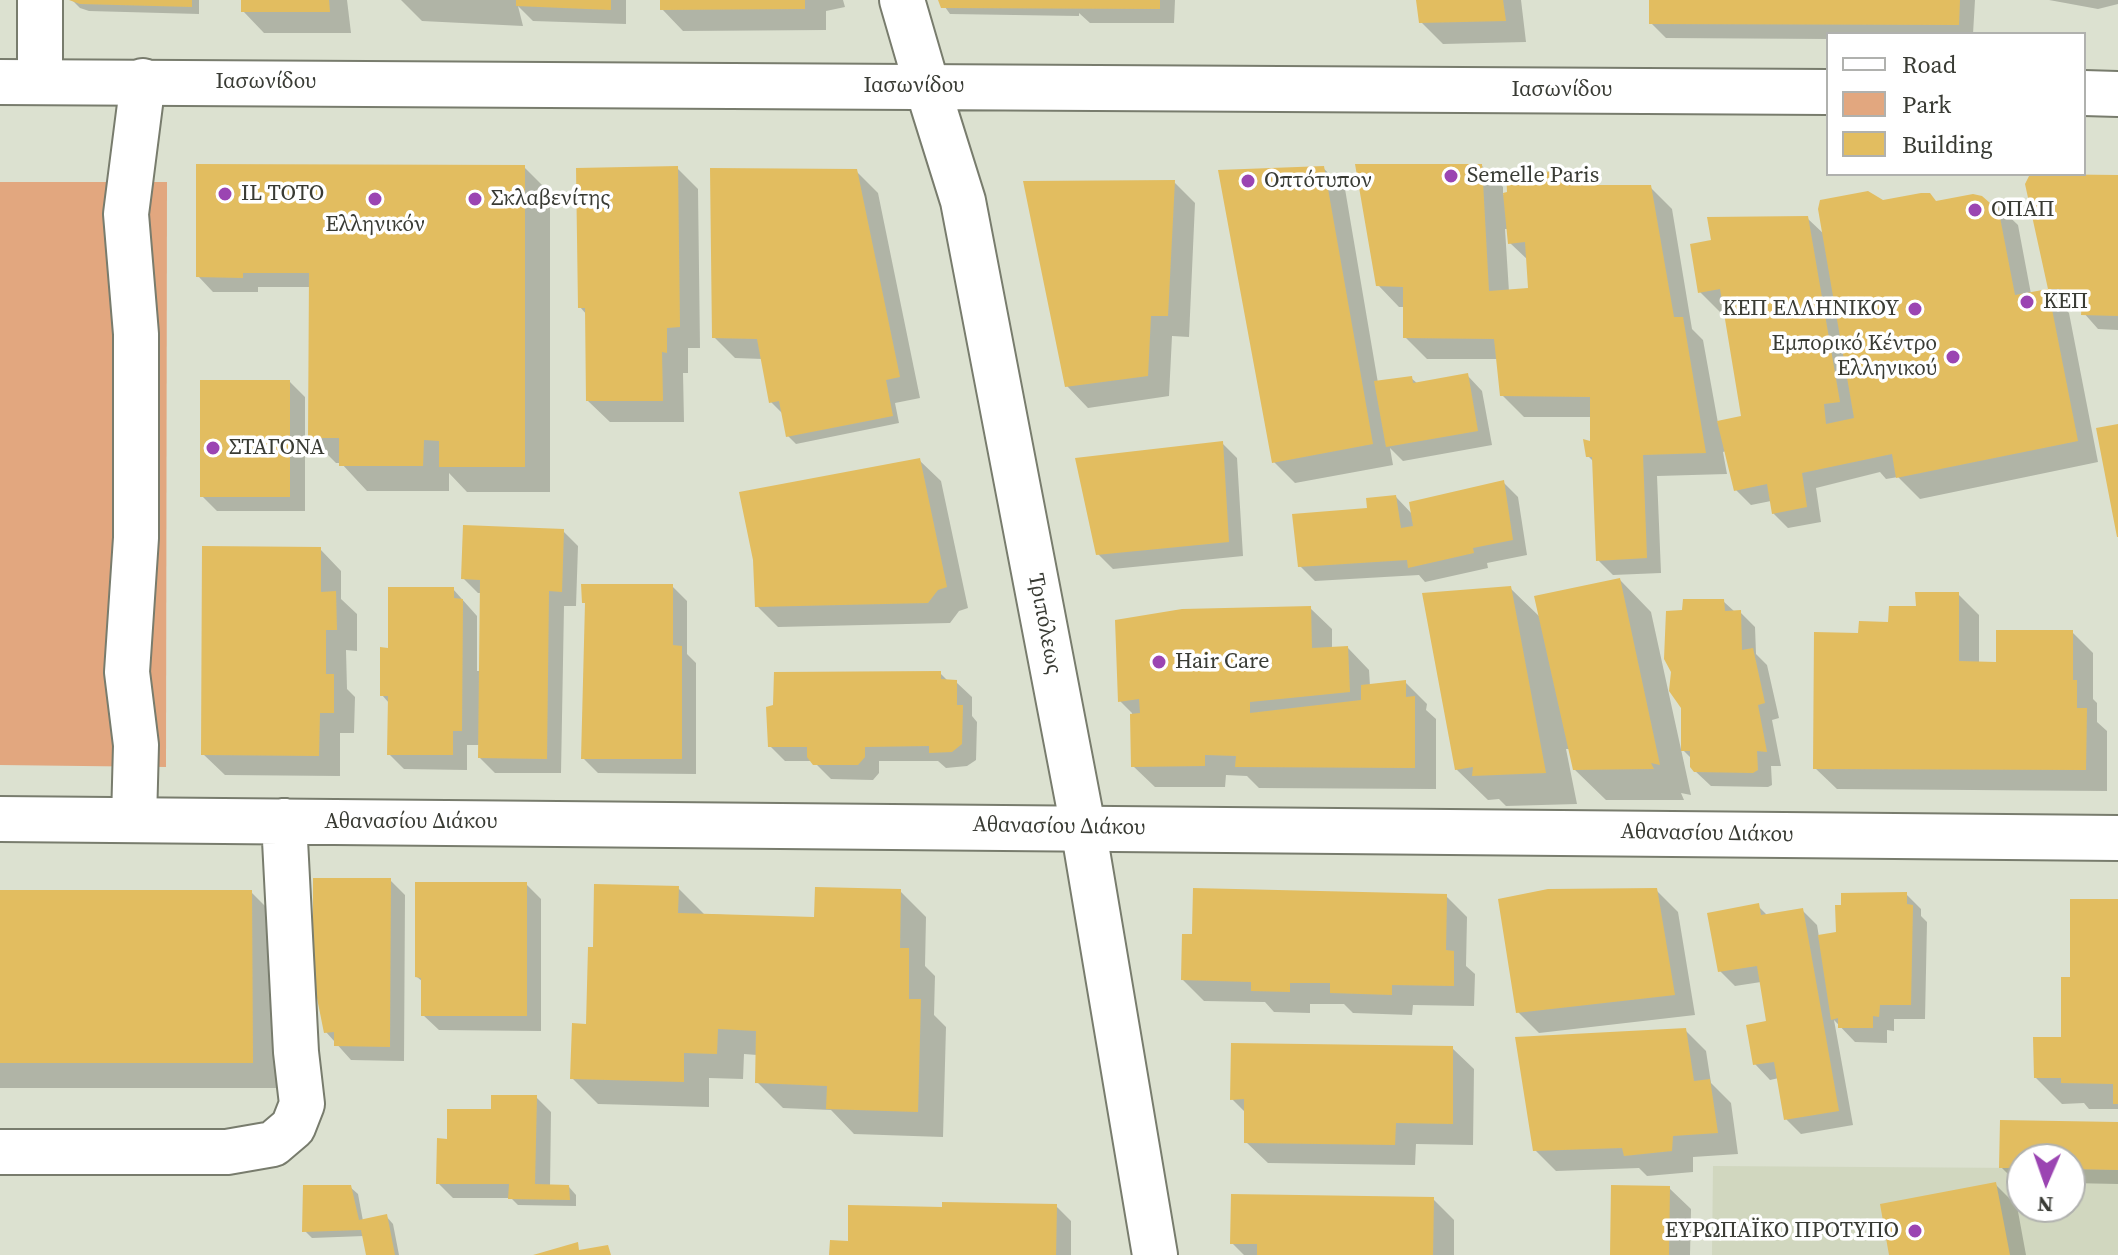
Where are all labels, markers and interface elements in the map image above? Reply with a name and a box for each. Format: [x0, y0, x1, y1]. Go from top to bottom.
legend [1826, 32, 2086, 176]
text: Road [1902, 48, 1956, 81]
street label: Ιασωνίδου [216, 69, 316, 95]
street label: Ιασωνίδου [864, 73, 964, 99]
street label: Ιασωνίδου [1512, 77, 1612, 103]
text: Park [1902, 88, 1951, 121]
text: Building [1902, 128, 1993, 161]
place label: Semelle Paris [1467, 163, 1599, 189]
marker: Semelle Paris [1442, 167, 1460, 185]
place label: Οπτότυπον [1264, 168, 1372, 194]
marker: Οπτότυπον [1239, 172, 1257, 190]
place label: IL TOTO [241, 181, 324, 207]
marker: IL TOTO [216, 185, 234, 203]
place label: Σκλαβενίτης [491, 186, 610, 212]
marker: Ελληνικόν [366, 190, 384, 208]
marker: Σκλαβενίτης [466, 190, 484, 208]
place label: ΟΠΑΠ [1991, 197, 2055, 223]
marker: ΟΠΑΠ [1966, 201, 1984, 219]
place label: Ελληνικόν [325, 212, 425, 238]
place label: ΚΕΠ [2043, 289, 2088, 315]
marker: ΚΕΠ [2018, 293, 2036, 311]
place label: ΚΕΠ ΕΛΛΗΝΙΚΟΥ [1722, 296, 1899, 322]
marker: ΚΕΠ ΕΛΛΗΝΙΚΟΥ [1906, 300, 1924, 318]
place label: Εμπορικό Κέντρο Ελληνικού [1771, 331, 1937, 382]
marker: Εμπορικό Κέντρο Ελληνικού [1944, 348, 1962, 366]
place label: ΣΤΑΓΟΝΑ [229, 435, 325, 461]
marker: ΣΤΑΓΟΝΑ [204, 439, 222, 457]
street label: Τριπόλεως [1021, 571, 1067, 677]
place label: Hair Care [1175, 649, 1269, 675]
marker: Hair Care [1150, 653, 1168, 671]
street label: Αθανασίου Διάκου [325, 809, 497, 835]
street label: Αθανασίου Διάκου [972, 812, 1146, 842]
street label: Αθανασίου Διάκου [1620, 819, 1794, 849]
north arrow [2006, 1143, 2086, 1223]
text: N [2037, 1190, 2054, 1220]
place label: ΕΥΡΩΠΑΪΚΟ ΠΡΟΤΥΠΟ [1665, 1218, 1899, 1244]
marker: ΕΥΡΩΠΑΪΚΟ ΠΡΟΤΥΠΟ [1906, 1222, 1924, 1240]

